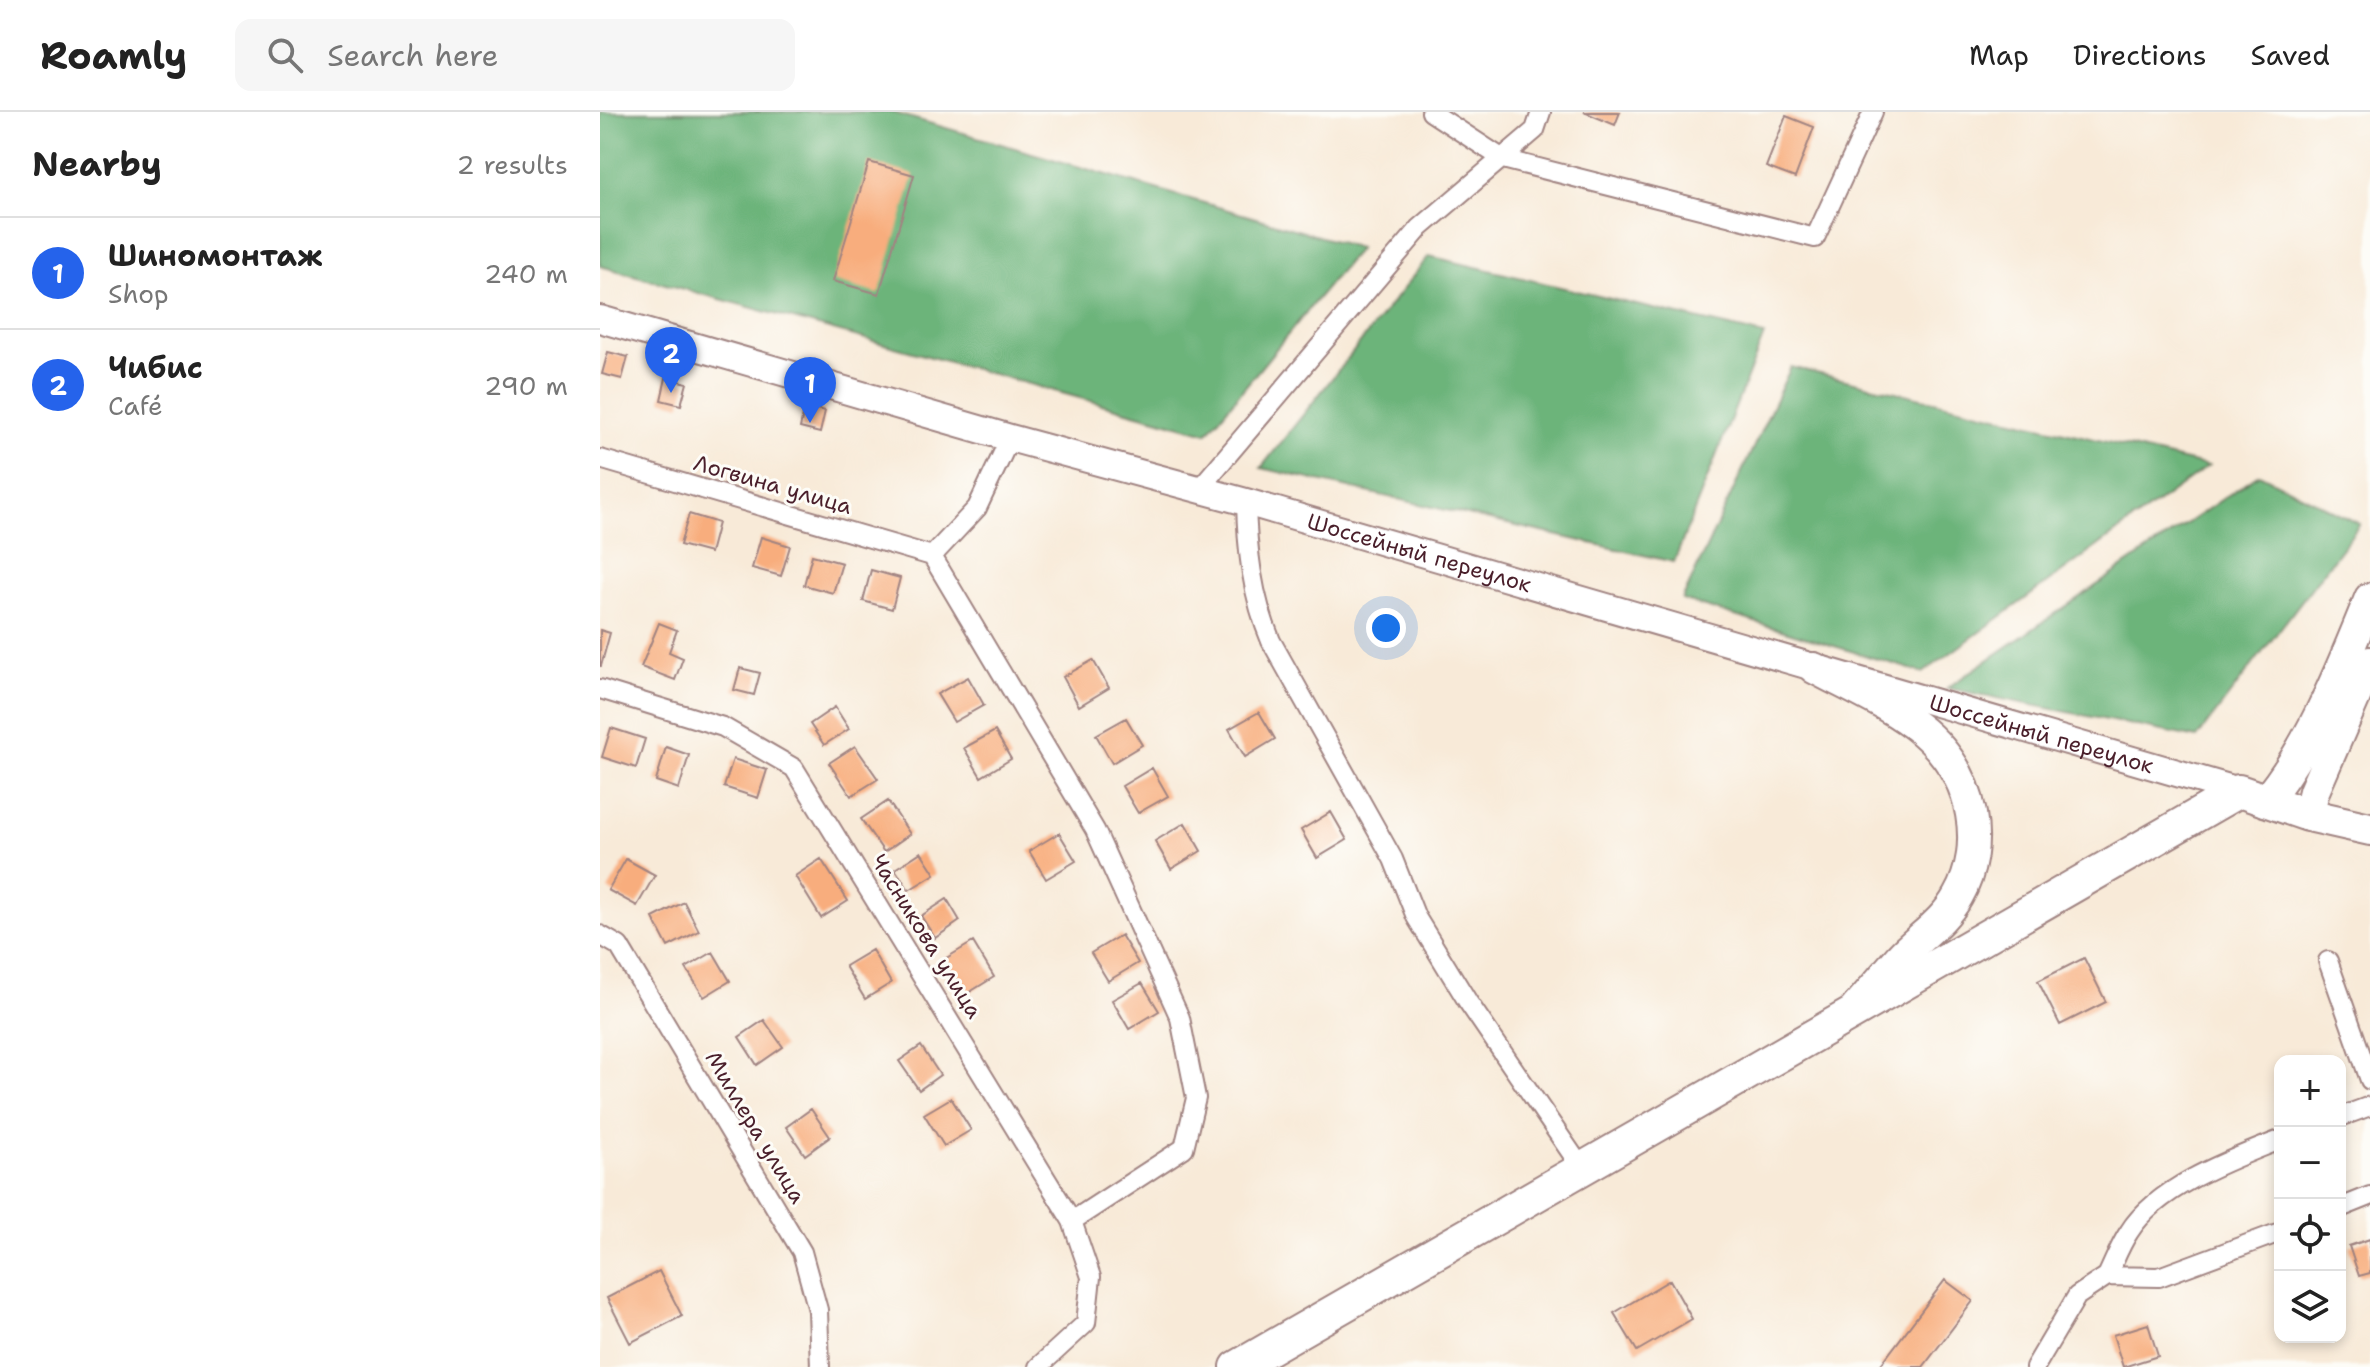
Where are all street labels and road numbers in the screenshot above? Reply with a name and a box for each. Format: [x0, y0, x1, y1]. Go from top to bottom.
street label: Логвина улица [690, 448, 856, 521]
street label: Шоссейный переулок [1304, 507, 1535, 599]
street label: Шоссейный переулок [1926, 688, 2157, 780]
street label: Часникова улица [864, 849, 989, 1024]
street label: Миллера улица [699, 1046, 813, 1209]

